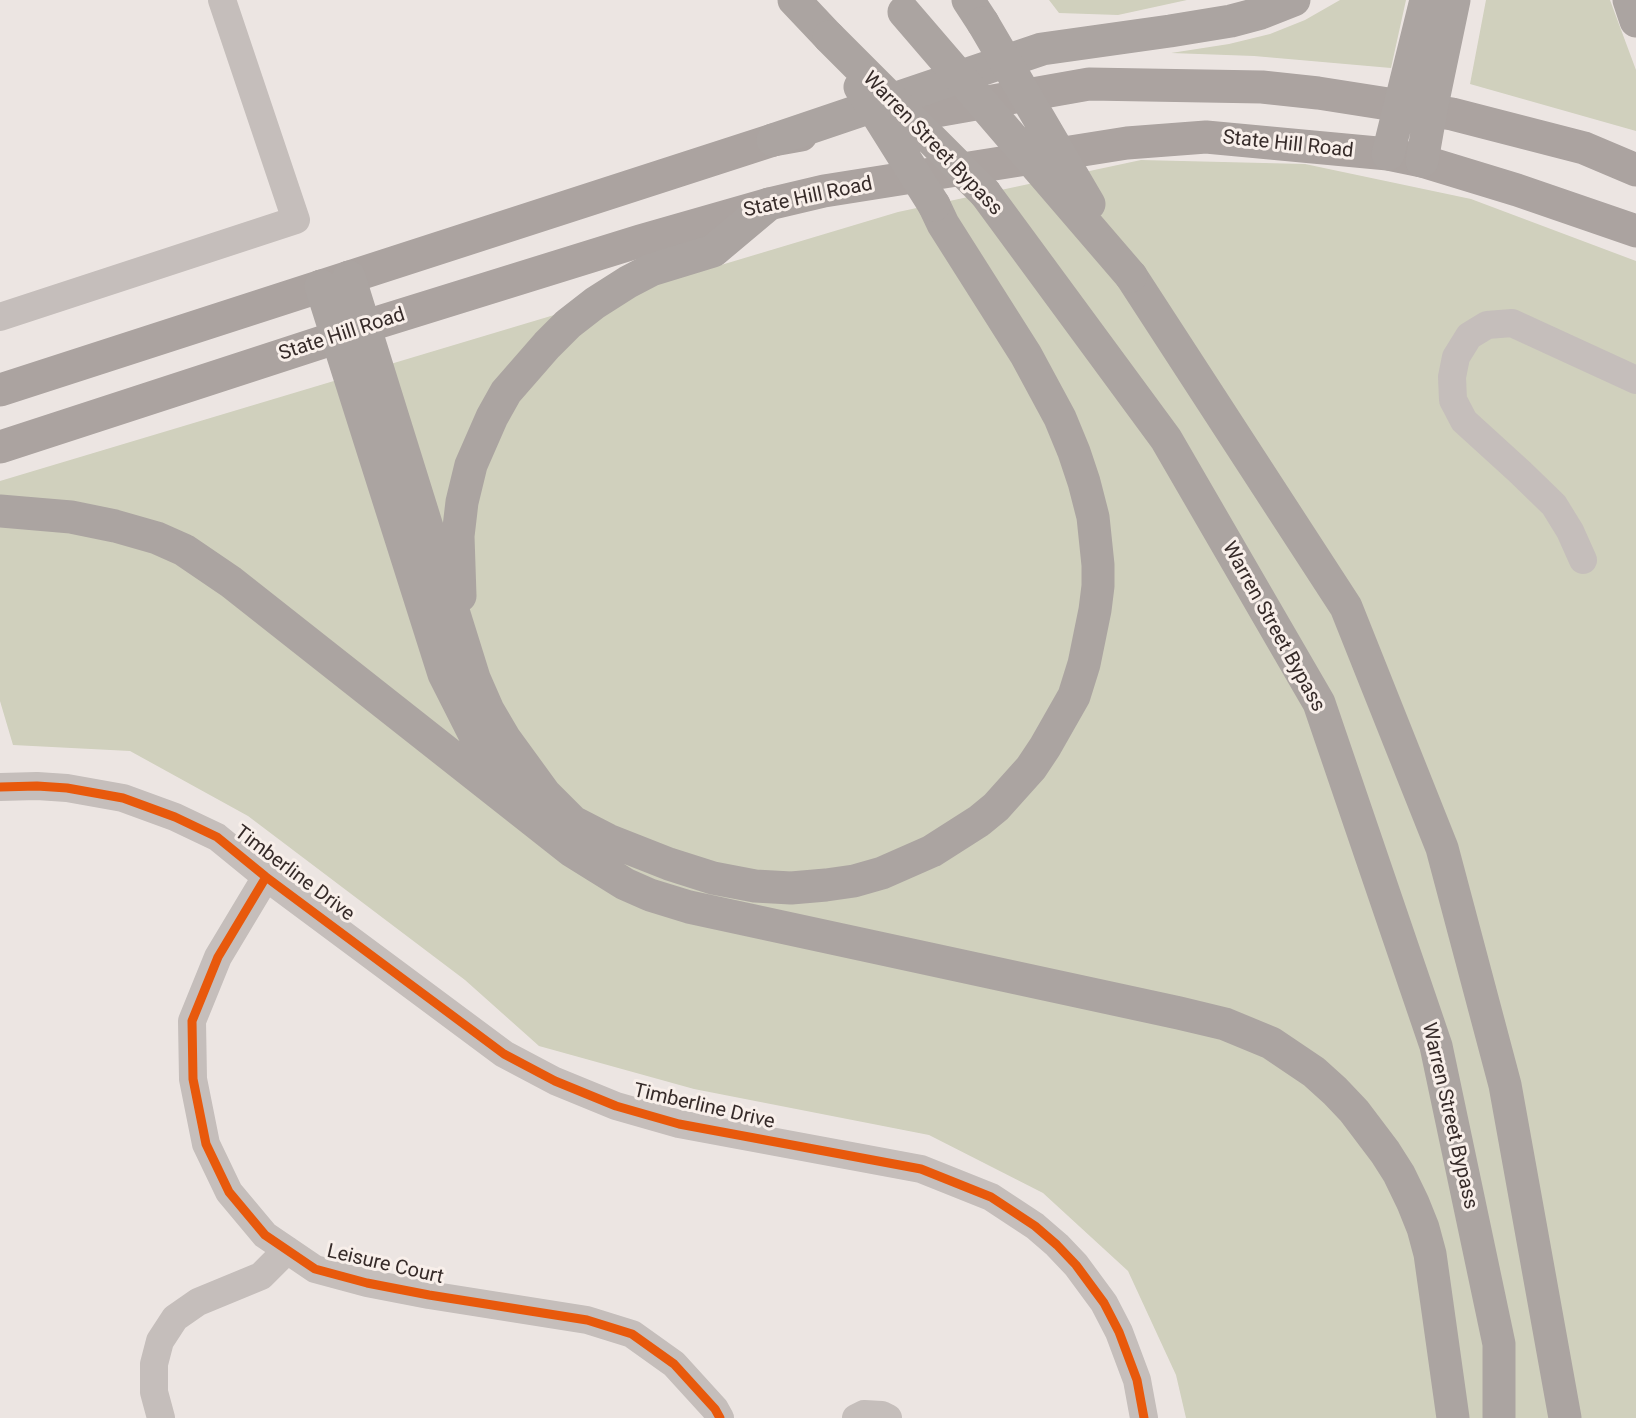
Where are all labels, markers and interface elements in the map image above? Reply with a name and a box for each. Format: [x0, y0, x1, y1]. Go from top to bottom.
street label: Warren Street Bypass [857, 67, 1007, 221]
street label: State Hill Road [1222, 126, 1354, 164]
street label: State Hill Road [741, 173, 875, 223]
street label: State Hill Road [276, 303, 408, 367]
street label: Warren Street Bypass [1216, 538, 1330, 716]
street label: Timberline Drive [229, 821, 359, 927]
street label: Warren Street Bypass [1416, 1020, 1482, 1212]
street label: Timberline Drive [631, 1079, 777, 1135]
street label: Leisure Court [324, 1240, 446, 1290]

